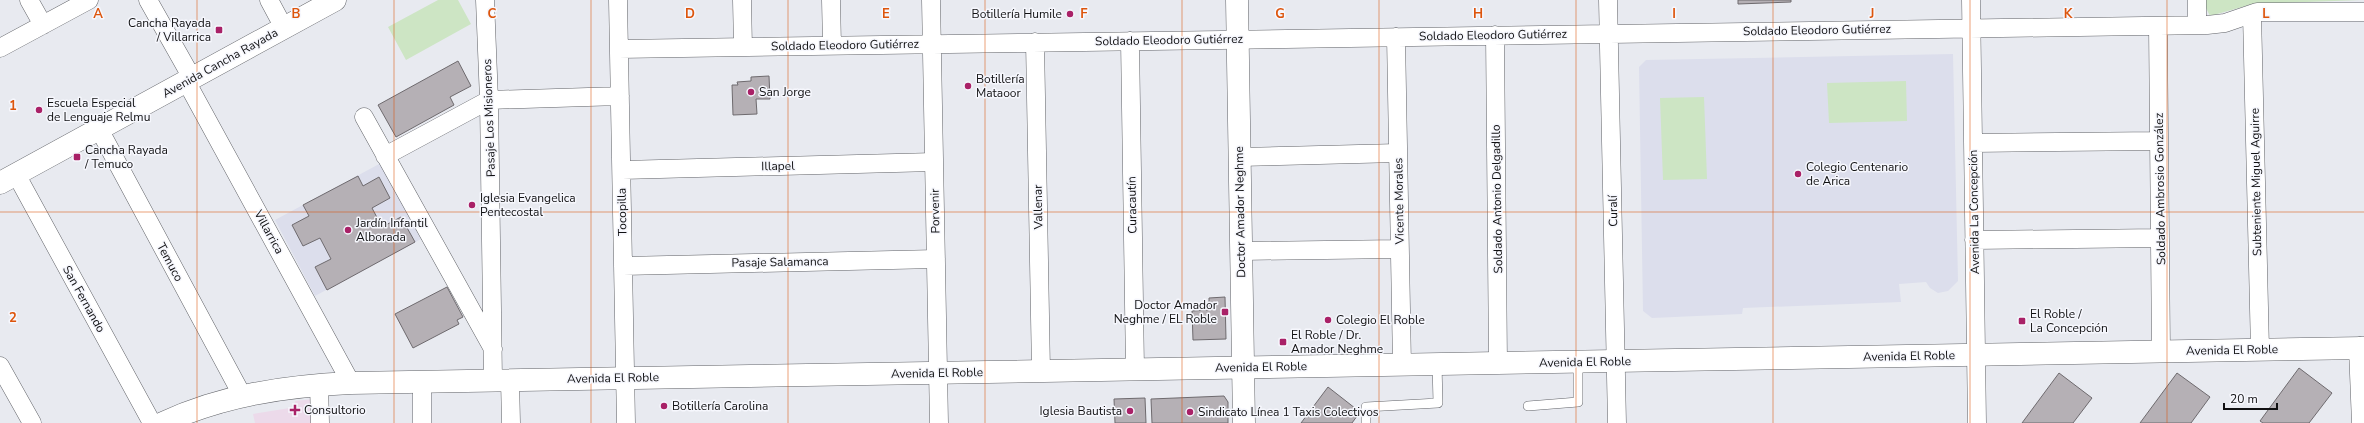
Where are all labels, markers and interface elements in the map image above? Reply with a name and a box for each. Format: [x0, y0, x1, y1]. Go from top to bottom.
text: A [93, 5, 103, 23]
text: B [292, 5, 301, 23]
text: C [488, 5, 497, 23]
text: D [685, 5, 695, 23]
text: E [882, 5, 890, 23]
text: F [1080, 5, 1088, 23]
text: G [1275, 5, 1285, 23]
text: H [1473, 5, 1483, 23]
text: I [1672, 5, 1676, 23]
text: J [1869, 5, 1874, 23]
text: K [2064, 5, 2073, 23]
text: L [2262, 5, 2270, 23]
place label: Botillería Humile [972, 6, 1062, 22]
marker: Botillería Humile [1065, 9, 1075, 19]
place label: Cancha Rayada / Villarrica [128, 15, 211, 45]
street label: Soldado Eleodoro Gutiérrez [1743, 21, 1892, 39]
street label: Avenida Cancha Rayada [159, 25, 281, 101]
marker: Cancha Rayada / Villarrica [214, 25, 224, 35]
street label: Soldado Eleodoro Gutiérrez [1419, 26, 1568, 44]
street label: Soldado Eleodoro Gutiérrez [1095, 31, 1244, 49]
street label: Soldado Eleodoro Gutiérrez [771, 36, 920, 54]
street label: Pasaje Los Misioneros [479, 58, 499, 177]
place label: Botillería Mataoor [976, 71, 1025, 101]
marker: Botillería Mataoor [963, 81, 973, 91]
place label: San Jorge [759, 84, 811, 100]
marker: San Jorge [746, 87, 756, 97]
place label: Escuela Especial de Lenguaje Relmu [47, 95, 150, 125]
text: 1 [9, 97, 17, 115]
marker: Escuela Especial de Lenguaje Relmu [34, 105, 44, 115]
street label: Subteniente Miguel Aguirre [2247, 108, 2265, 256]
street label: Soldado Ambrosio González [2151, 112, 2169, 265]
street label: Soldado Antonio Delgadillo [1488, 124, 1506, 274]
place label: Cancha Rayada / Temuco [84, 142, 168, 172]
street label: Doctor Amador Neghme [1231, 146, 1249, 278]
street label: Avenida La Concepción [1965, 150, 1983, 274]
marker: Cancha Rayada / Temuco [72, 152, 82, 162]
street label: Vicente Morales [1390, 157, 1408, 245]
street label: Illapel [761, 158, 795, 174]
place label: Colegio Centenario de Arica [1806, 159, 1908, 189]
marker: Colegio Centenario de Arica [1793, 169, 1803, 179]
street label: Curacautín [1123, 176, 1141, 234]
street label: Vallenar [1030, 184, 1046, 231]
street label: Tocopilla [614, 188, 630, 236]
street label: Porvenir [927, 188, 943, 234]
place label: Iglesia Evangelica Pentecostal [480, 190, 576, 220]
street label: Curalí [1605, 194, 1621, 227]
marker: Iglesia Evangelica Pentecostal [467, 200, 477, 210]
street label: Villarrica [250, 206, 288, 257]
place label: Jardín Infantil Alborada [355, 215, 428, 245]
marker: Jardín Infantil Alborada [343, 225, 353, 235]
street label: Temuco [153, 240, 187, 284]
street label: Pasaje Salamanca [731, 253, 829, 271]
street label: San Fernando [59, 263, 109, 336]
place label: Doctor Amador Neghme / EL Roble [1114, 297, 1218, 327]
place label: El Roble / La Concepción [2030, 306, 2108, 336]
marker: Doctor Amador Neghme / EL Roble [1220, 307, 1230, 317]
text: 2 [9, 309, 17, 327]
place label: Colegio El Roble [1336, 312, 1425, 328]
marker: Colegio El Roble [1323, 315, 1333, 325]
marker: El Roble / La Concepción [2017, 316, 2027, 326]
place label: El Roble / Dr. Amador Neghme [1291, 327, 1383, 357]
marker: El Roble / Dr. Amador Neghme [1278, 337, 1288, 347]
street label: Avenida El Roble [2186, 341, 2278, 359]
street label: Avenida El Roble [1863, 347, 1955, 365]
street label: Avenida El Roble [1539, 353, 1631, 371]
street label: Avenida El Roble [1215, 358, 1307, 376]
street label: Avenida El Roble [891, 364, 983, 382]
street label: Avenida El Roble [567, 369, 659, 387]
scale bar [2224, 385, 2277, 411]
text: 20 m [2230, 391, 2258, 407]
place label: Botillería Carolina [672, 398, 768, 414]
marker: Botillería Carolina [659, 401, 669, 411]
place label: Consultorio [304, 402, 366, 418]
place label: Iglesia Bautista [1040, 403, 1122, 419]
marker: Consultorio [289, 404, 301, 416]
place label: Sindicato Línea 1 Taxis Colectivos [1198, 404, 1379, 420]
marker: Iglesia Bautista [1125, 406, 1135, 416]
marker: Sindicato Línea 1 Taxis Colectivos [1185, 407, 1195, 417]

